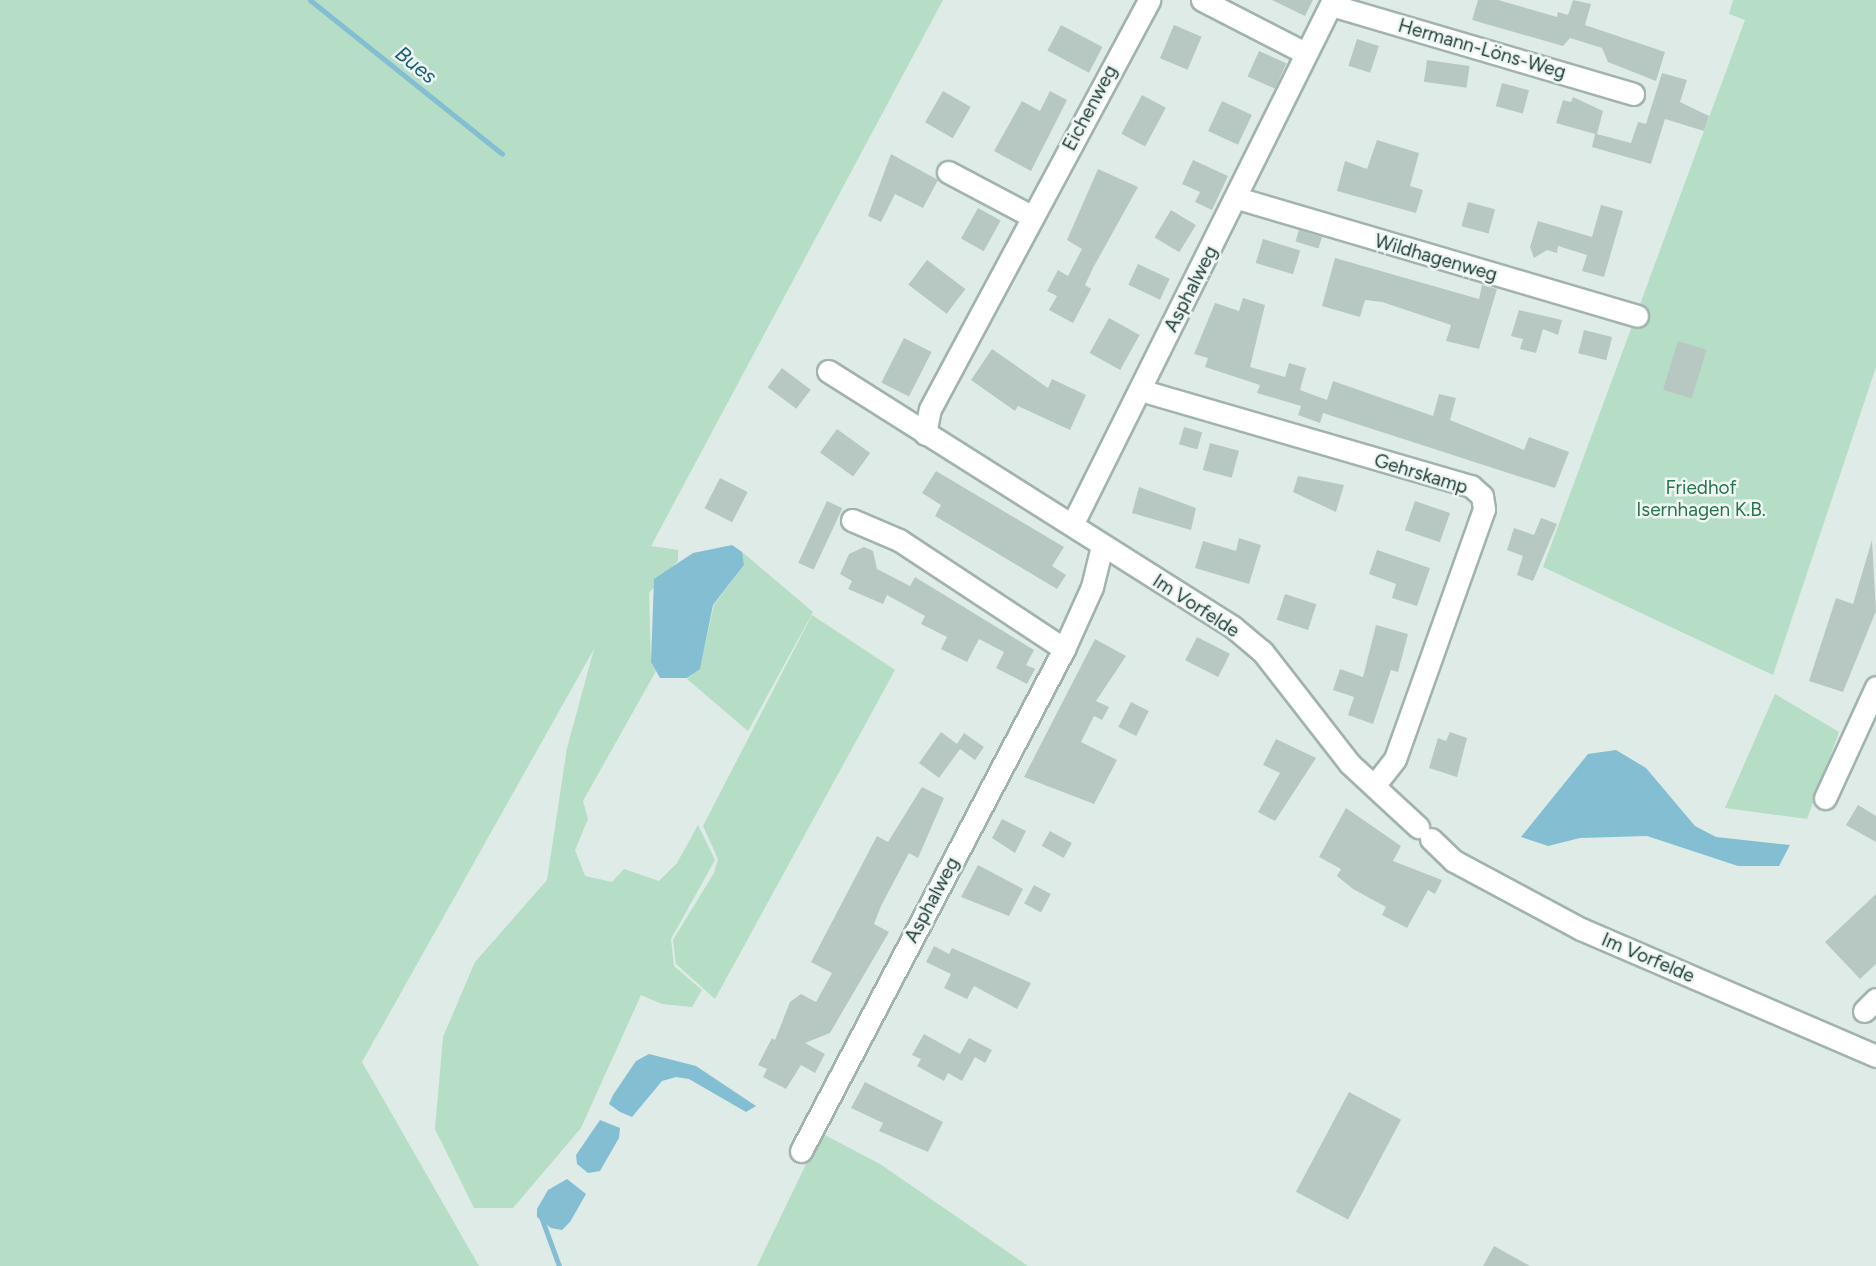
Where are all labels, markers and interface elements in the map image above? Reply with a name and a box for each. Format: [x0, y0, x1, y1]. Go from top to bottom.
street label: Hermann-Löns-Weg [1396, 14, 1568, 84]
water label: Bues [390, 41, 442, 89]
street label: Eichenweg [1058, 61, 1122, 155]
street label: Wildhagenweg [1372, 230, 1500, 286]
street label: Asphalweg [1160, 242, 1222, 336]
street label: Gehrskamp [1371, 449, 1471, 499]
park label: Friedhof Isernhagen K.B. [1636, 477, 1766, 521]
street label: Im Vorfelde [1148, 570, 1244, 642]
street label: Asphalweg [900, 853, 964, 947]
street label: Im Vorfelde [1598, 928, 1698, 988]

